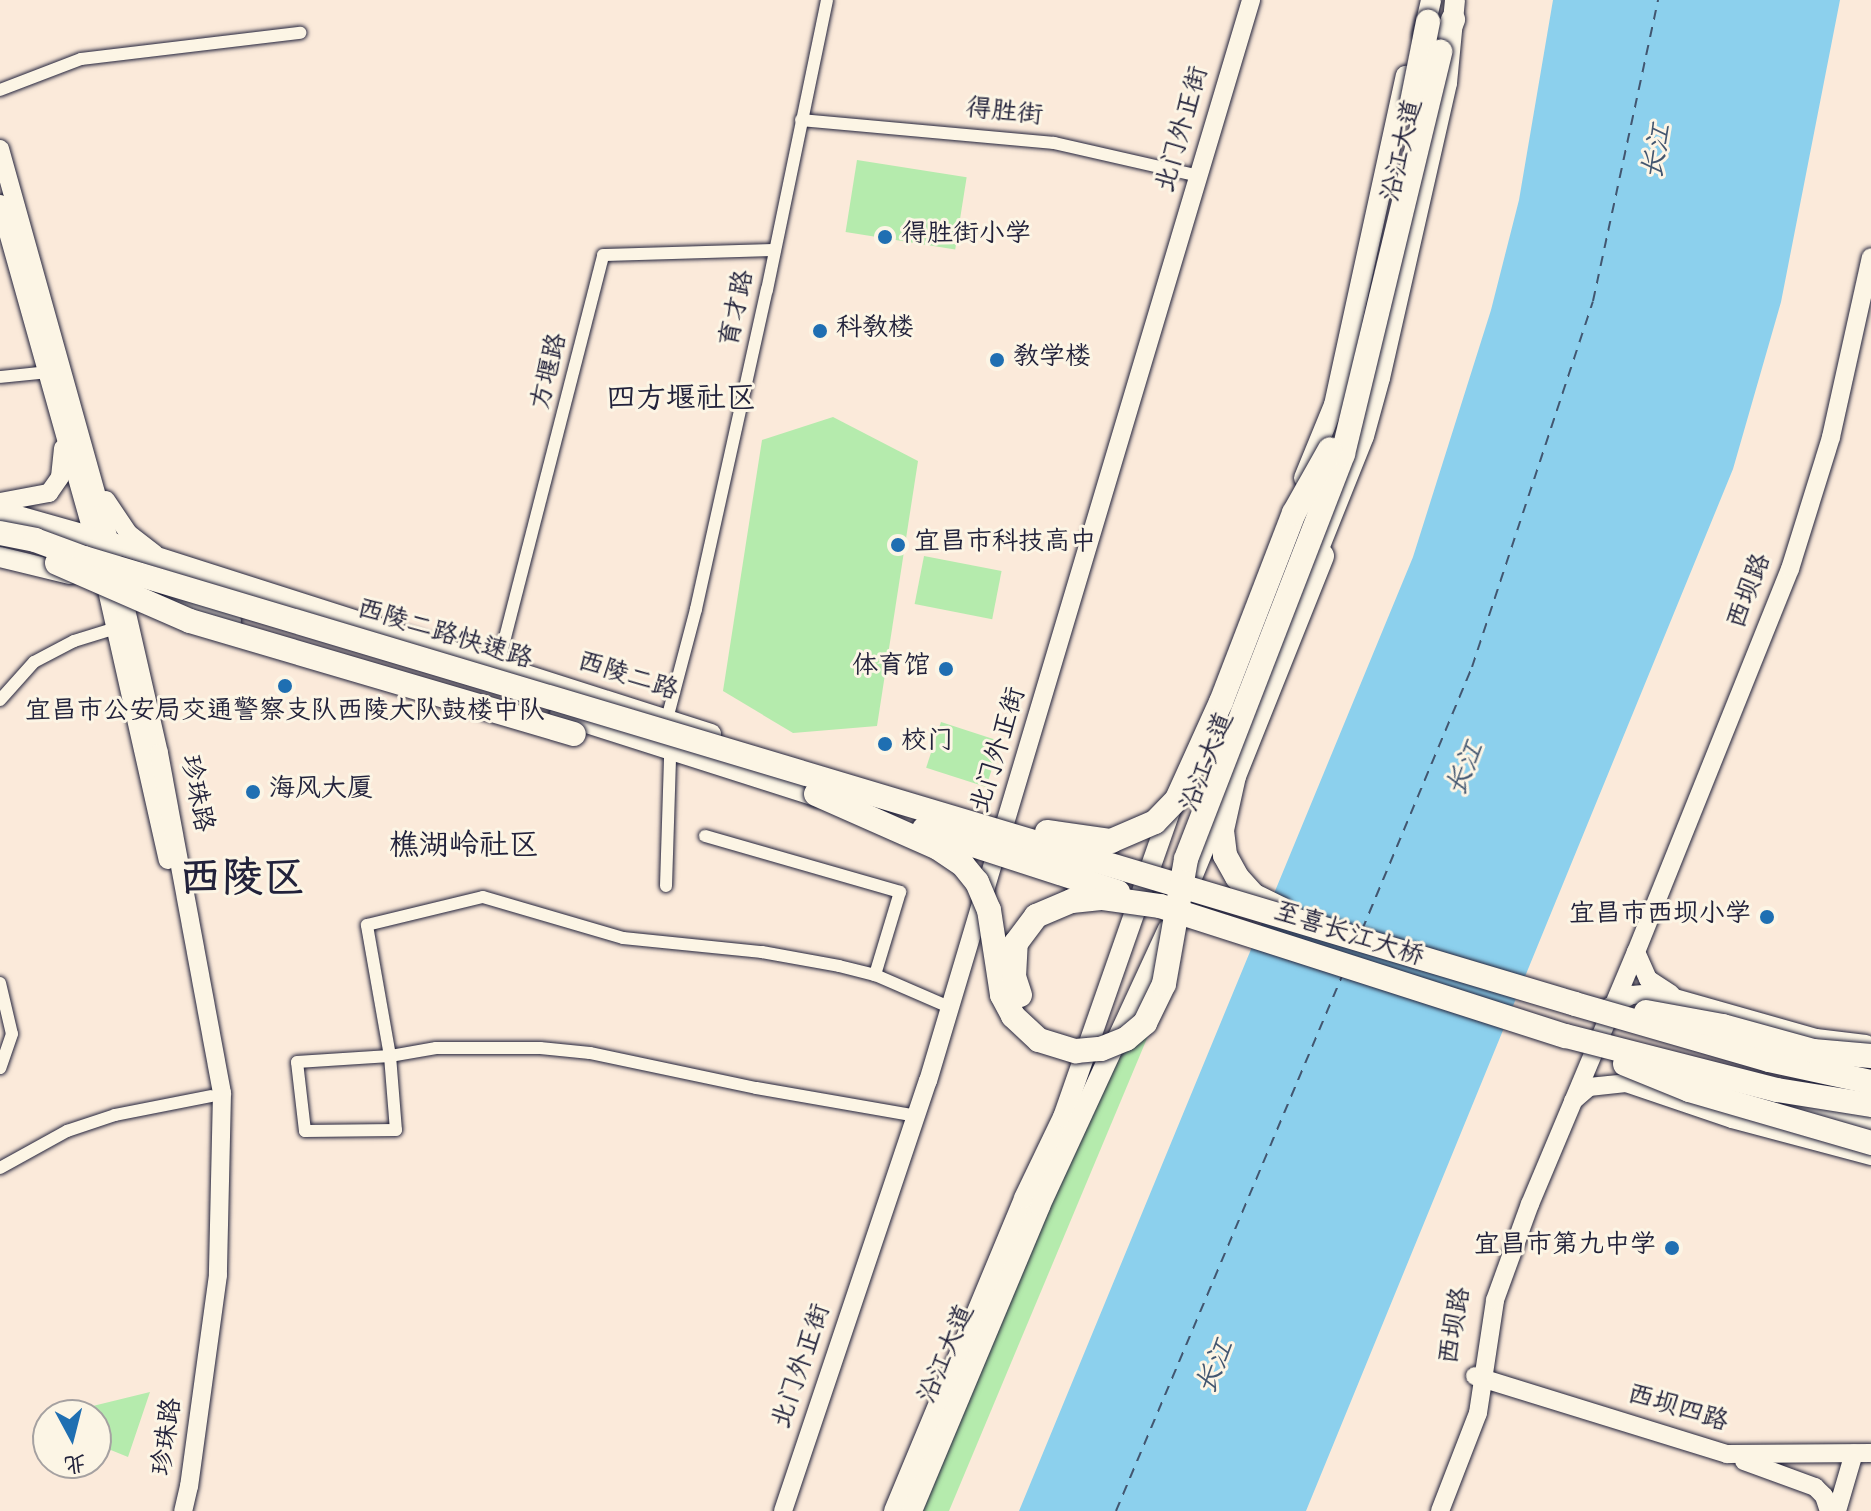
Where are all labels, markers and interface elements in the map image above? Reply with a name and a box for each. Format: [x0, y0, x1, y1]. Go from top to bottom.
street label: 北门外正街 [1152, 63, 1218, 197]
street label: 得胜街 [964, 95, 1044, 135]
street label: 沿江大道 [1378, 97, 1432, 205]
water label: 长江 [1638, 121, 1682, 183]
place label: 得胜街小学 [901, 221, 1031, 253]
marker: 得胜街小学 [876, 228, 894, 246]
street label: 育才路 [717, 268, 763, 350]
place label: 科教楼 [836, 315, 914, 347]
marker: 科教楼 [811, 322, 829, 340]
street label: 方堰路 [527, 330, 577, 414]
place label: 教学楼 [1013, 344, 1091, 376]
marker: 教学楼 [988, 351, 1006, 369]
district label: 四方堰社区 [606, 384, 756, 420]
place label: 宜昌市科技高中 [914, 529, 1096, 561]
marker: 宜昌市科技高中 [889, 536, 907, 554]
street label: 西坝路 [1723, 550, 1781, 634]
street label: 西陵二路快速路 [352, 595, 536, 679]
street label: 西陵二路 [573, 648, 681, 710]
place label: 体育馆 [852, 653, 930, 685]
marker: 体育馆 [937, 660, 955, 678]
marker: 宜昌市公安局交通警察支队西陵大队鼓楼中队 [276, 677, 294, 695]
street label: 北门外正街 [967, 684, 1035, 818]
place label: 宜昌市公安局交通警察支队西陵大队鼓楼中队 [25, 698, 545, 730]
street label: 沿江大道 [1177, 709, 1243, 817]
place label: 校门 [901, 728, 953, 760]
marker: 校门 [876, 735, 894, 753]
water label: 长江 [1442, 738, 1494, 802]
street label: 珍珠路 [171, 753, 217, 835]
place label: 海风大厦 [269, 776, 373, 808]
marker: 海风大厦 [244, 783, 262, 801]
district label: 樵湖岭社区 [389, 831, 539, 867]
district label: 西陵区 [179, 859, 305, 909]
street label: 至喜长江大桥 [1269, 898, 1427, 976]
place label: 宜昌市西坝小学 [1569, 901, 1751, 933]
marker: 宜昌市西坝小学 [1758, 908, 1776, 926]
place label: 宜昌市第九中学 [1474, 1232, 1656, 1264]
marker: 宜昌市第九中学 [1663, 1239, 1681, 1257]
street label: 西坝路 [1436, 1285, 1480, 1367]
street label: 北门外正街 [768, 1300, 840, 1434]
street label: 沿江大道 [914, 1301, 984, 1409]
water label: 长江 [1192, 1336, 1244, 1400]
street label: 西坝四路 [1623, 1381, 1731, 1441]
street label: 珍珠路 [149, 1396, 191, 1478]
north arrow [32, 1399, 112, 1479]
text: 北 [62, 1447, 87, 1475]

